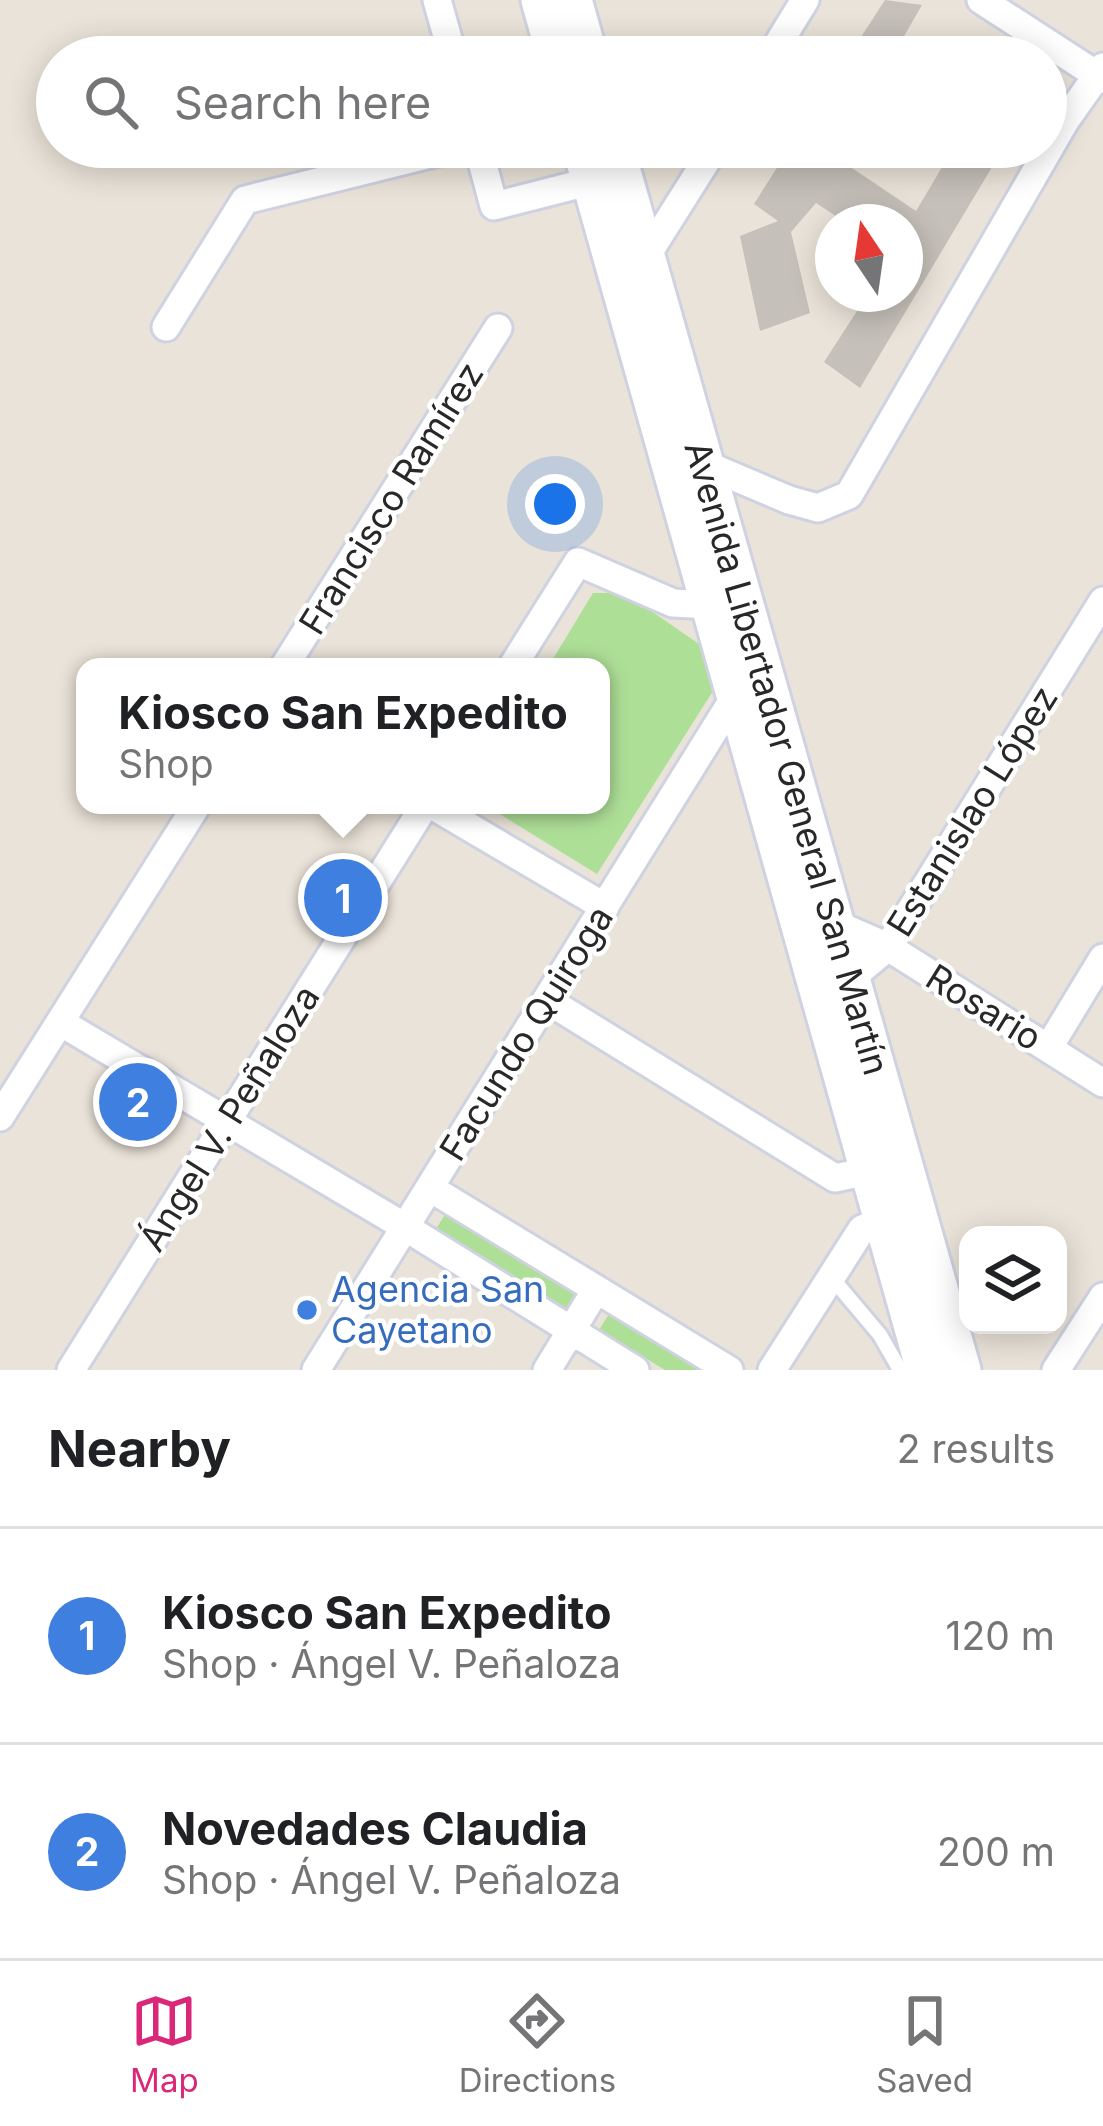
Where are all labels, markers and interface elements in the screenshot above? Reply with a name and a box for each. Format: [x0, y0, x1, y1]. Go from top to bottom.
search box [36, 36, 1067, 168]
icon: search [78, 69, 144, 135]
text: Search here [174, 75, 431, 130]
north arrow [815, 204, 923, 312]
street label: Francisco Ramírez [290, 354, 492, 642]
street label: Avenida Libertador General San Martín [675, 436, 899, 1080]
your location [525, 474, 585, 534]
popup [76, 658, 610, 814]
street label: Estanislao López [877, 678, 1067, 944]
text: Kiosco San Expedito [118, 685, 568, 740]
text: Shop [118, 740, 214, 787]
pin: 1 [304, 853, 382, 943]
street label: Facundo Quiroga [430, 898, 622, 1168]
street label: Rosario [918, 954, 1050, 1060]
street label: Ángel V. Peñaloza [130, 977, 328, 1259]
pin: 2 [99, 1057, 177, 1147]
map controls [959, 1226, 1067, 1334]
button: layers [959, 1226, 1067, 1334]
place label: Agencia San Cayetano [331, 1267, 544, 1352]
marker: Agencia San Cayetano [294, 1297, 320, 1323]
text: Nearby [48, 1418, 231, 1479]
text: 2 results [897, 1425, 1055, 1472]
text: Kiosco San Expedito [162, 1585, 612, 1640]
text: 1 [79, 1612, 95, 1659]
text: 120 m [946, 1612, 1055, 1659]
text: Shop · Ángel V. Peñaloza [162, 1640, 621, 1687]
text: Novedades Claudia [162, 1801, 588, 1856]
text: 2 [75, 1828, 99, 1875]
text: 200 m [937, 1828, 1055, 1875]
text: Shop · Ángel V. Peñaloza [162, 1856, 621, 1903]
tab: Map [130, 1988, 199, 2100]
tab: Directions [459, 1988, 616, 2100]
tab: Saved [876, 1988, 973, 2100]

